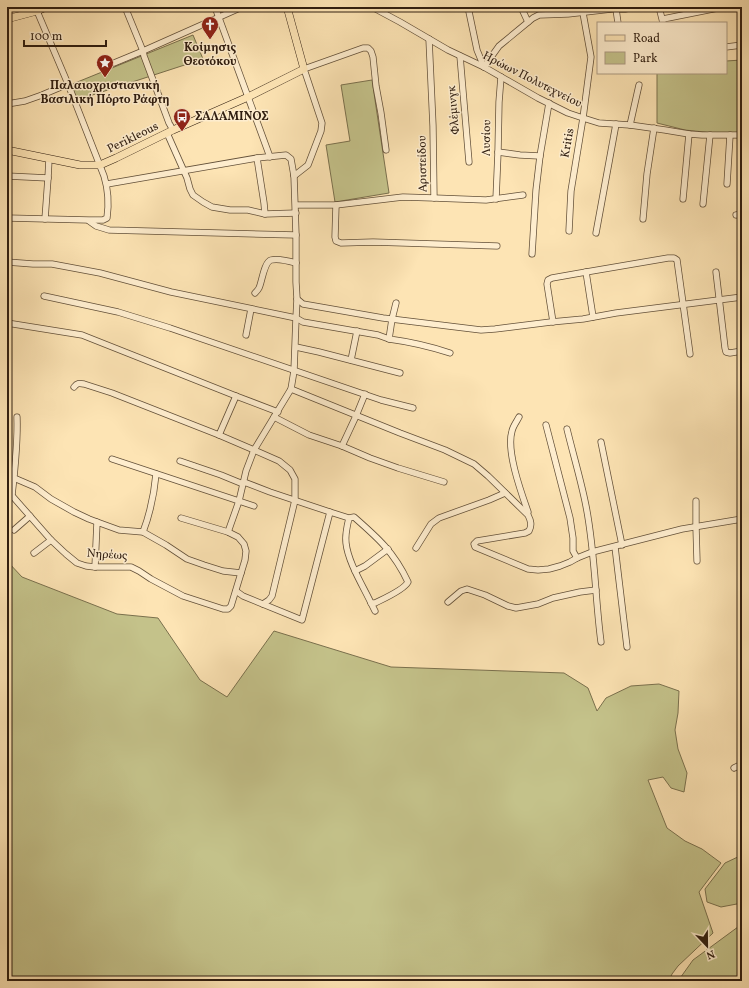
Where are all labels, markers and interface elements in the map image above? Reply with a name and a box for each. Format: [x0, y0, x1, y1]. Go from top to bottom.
church icon: Κοίμησις Θεοτόκου [200, 15, 220, 40]
scale bar [24, 22, 106, 48]
legend [597, 22, 727, 74]
text: 100 m [30, 29, 63, 45]
text: Road [633, 31, 660, 47]
place label: Κοίμησις Θεοτόκου [184, 40, 237, 70]
street label: Ηρώων Πολυτεχνείου [480, 48, 585, 112]
text: Park [633, 51, 658, 67]
place icon: Παλαιοχριστιανική Βασιλική Πόρτο Ράφτη [95, 53, 115, 78]
place label: Παλαιοχριστιανική Βασιλική Πόρτο Ράφτη [40, 78, 170, 108]
street label: Φλέμινγκ [444, 84, 464, 135]
bus stop icon: ΣΑΛΑΜΙΝΟΣ [172, 107, 192, 132]
place label: ΣΑΛΑΜΙΝΟΣ [195, 109, 269, 125]
street label: Perikleous [105, 119, 161, 157]
street label: Λυσίου [479, 119, 495, 156]
street label: Kritis [558, 127, 578, 159]
street label: Αριστείδου [415, 135, 431, 193]
street label: Νηρέως [86, 546, 128, 564]
north arrow [687, 926, 727, 966]
text: N [704, 945, 717, 962]

